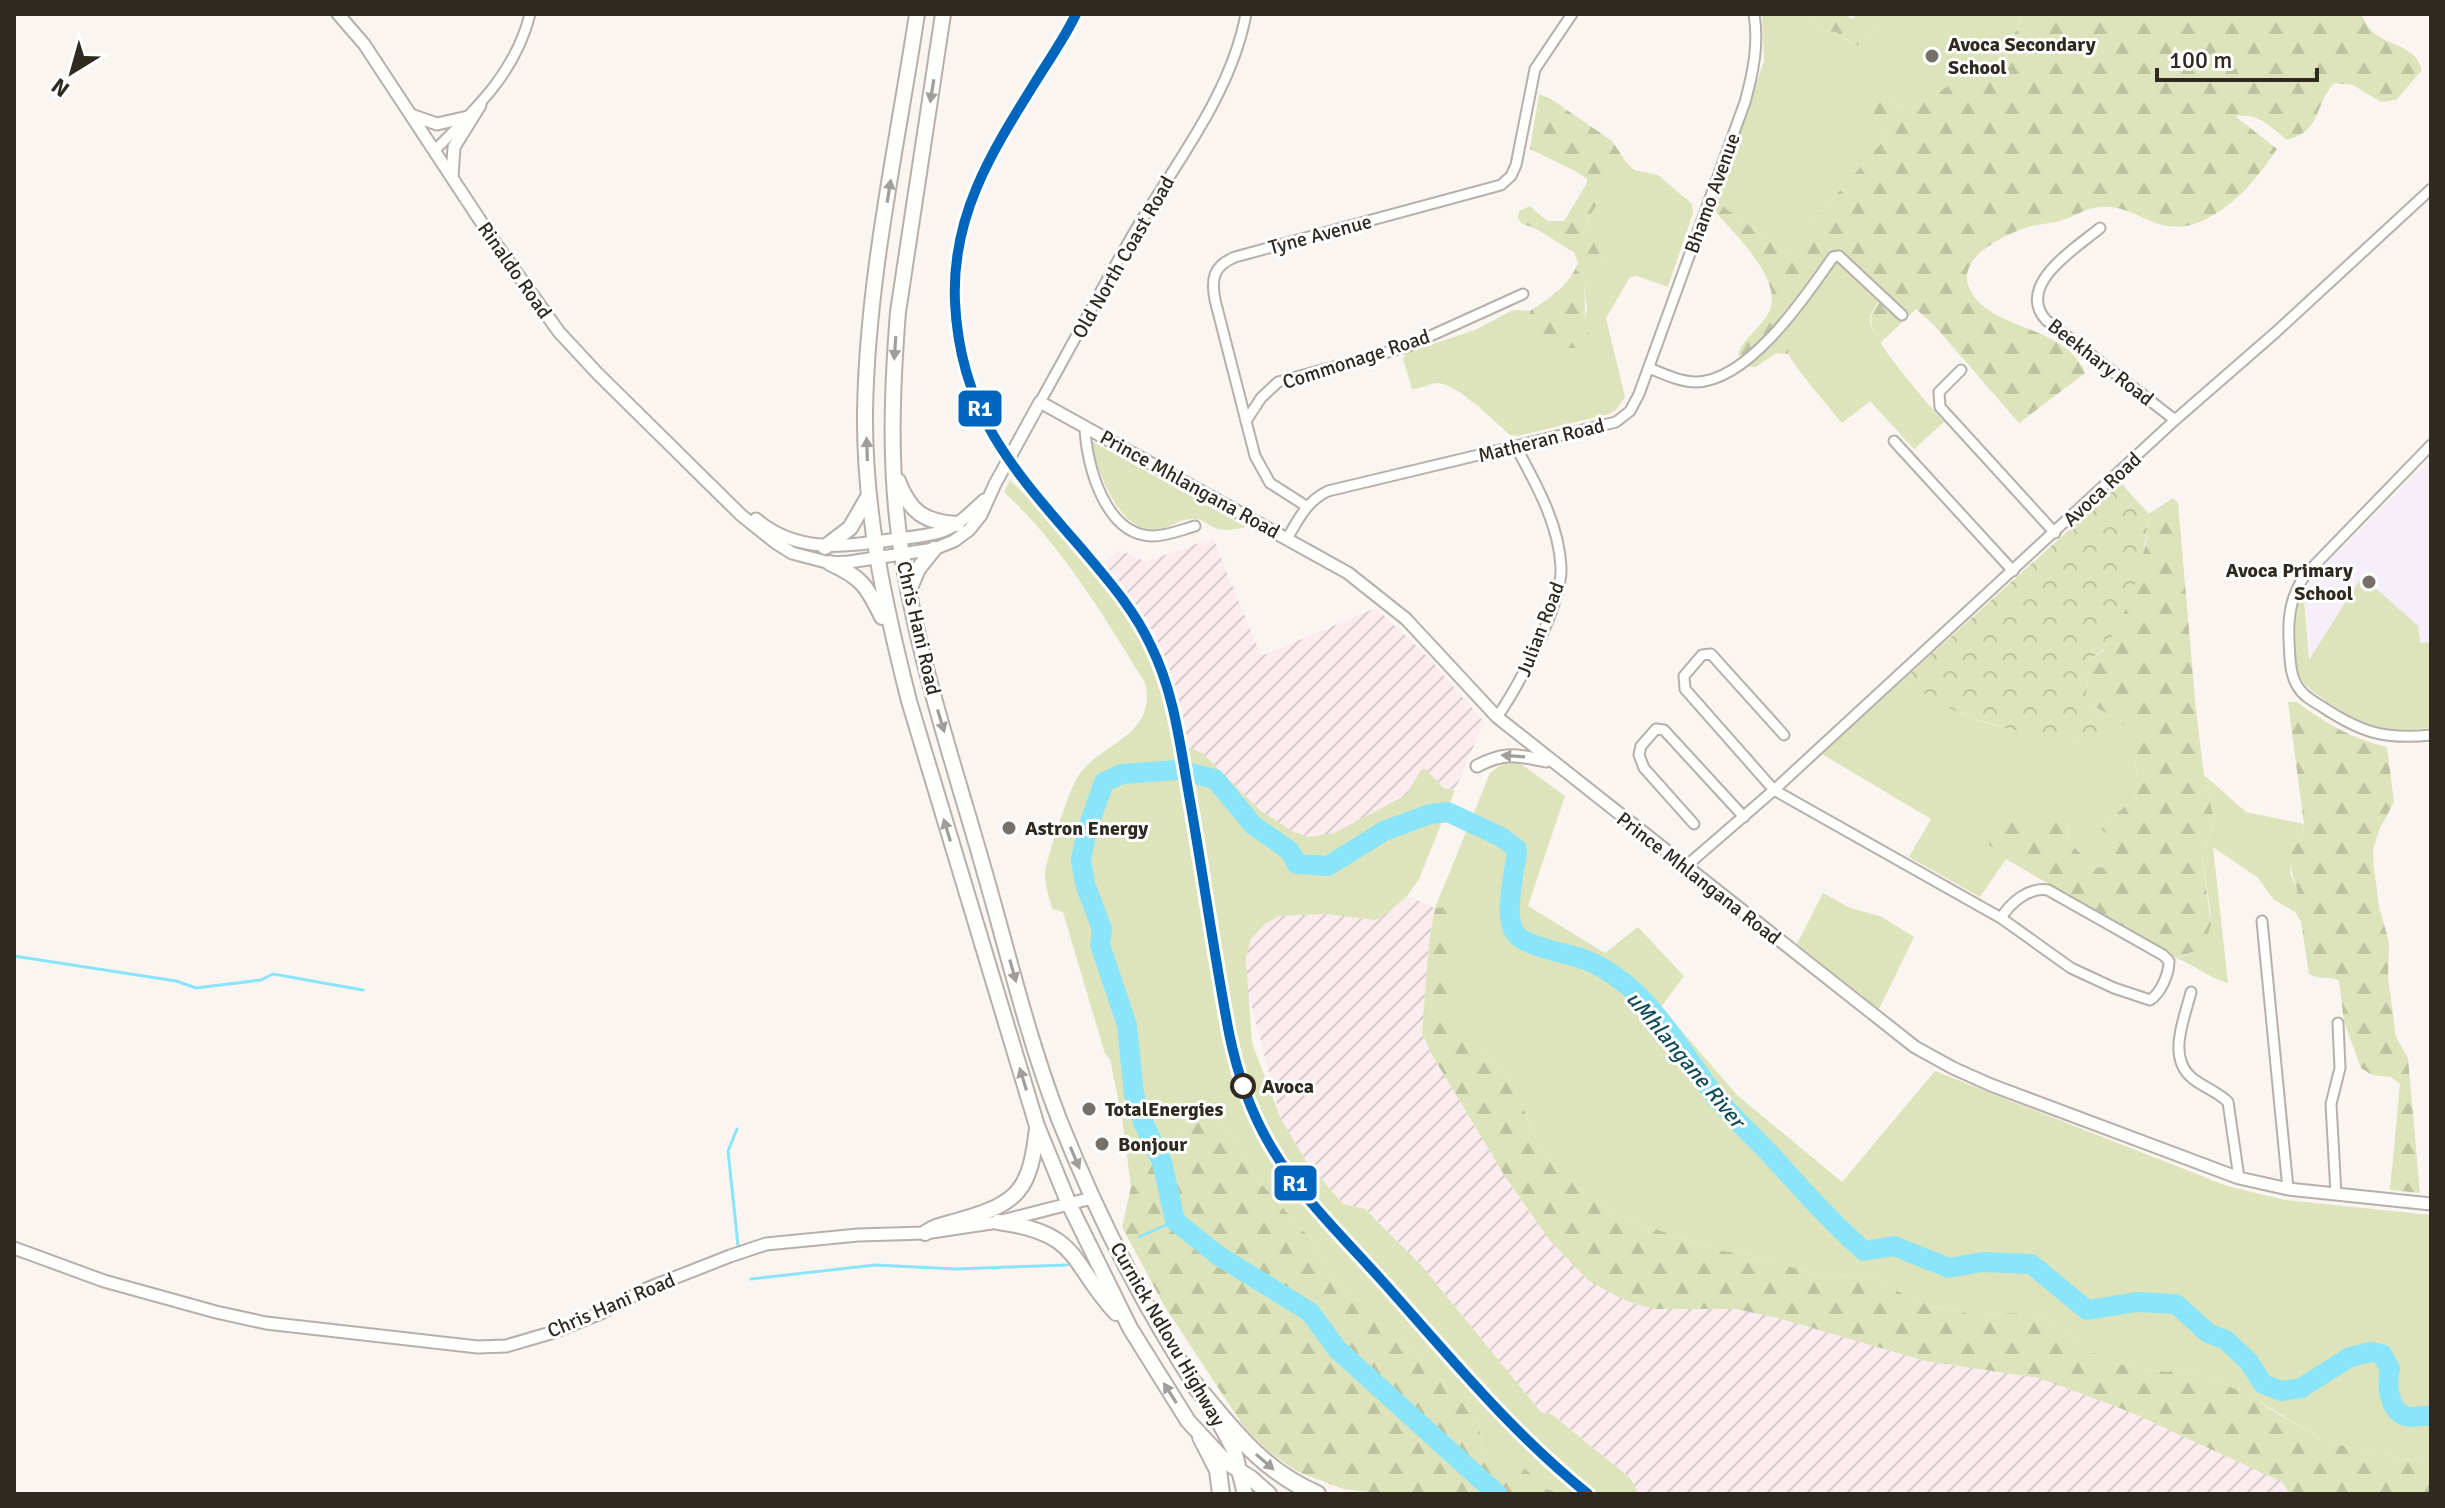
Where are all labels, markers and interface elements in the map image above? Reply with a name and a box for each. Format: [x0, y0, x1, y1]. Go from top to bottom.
north arrow [32, 32, 112, 112]
place label: Avoca Secondary School [1948, 32, 2096, 80]
scale bar [2157, 32, 2317, 82]
text: 100 m [2169, 45, 2232, 75]
marker: Avoca Secondary School [1923, 47, 1941, 65]
text: N [46, 72, 75, 103]
one-way arrow [925, 79, 937, 104]
street label: Bhamo Avenue [1679, 129, 1746, 257]
street label: Old North Coast Road [1067, 172, 1180, 343]
one-way arrow [884, 178, 896, 203]
street label: Tyne Avenue [1266, 209, 1374, 260]
street label: Rinaldo Road [472, 217, 557, 324]
street label: Beekhary Road [2043, 313, 2159, 412]
street label: Commonage Road [1279, 324, 1433, 395]
one-way arrow [888, 336, 901, 361]
line badge: R1 [957, 389, 1003, 428]
text: R1 [967, 395, 993, 422]
street label: Matheran Road [1475, 413, 1607, 468]
street label: Prince Mhlangana Road [1095, 425, 1284, 544]
one-way arrow [860, 436, 873, 461]
street label: Avoca Road [2058, 447, 2147, 532]
place label: Avoca Primary School [2226, 558, 2353, 606]
street label: Chris Hani Road [891, 559, 946, 697]
marker: Avoca Primary School [2360, 573, 2378, 591]
street label: Julian Road [1511, 578, 1570, 680]
one-way arrow [935, 709, 948, 733]
one-way arrow [1500, 749, 1525, 762]
street label: Prince Mhlangana Road [1612, 806, 1786, 950]
place label: Astron Energy [1025, 816, 1148, 841]
one-way arrow [940, 817, 953, 841]
marker: Astron Energy [1000, 819, 1018, 837]
one-way arrow [1007, 959, 1020, 983]
water label: uMhlangane River [1621, 986, 1752, 1135]
one-way arrow [1016, 1066, 1029, 1090]
marker: Avoca [1231, 1074, 1255, 1098]
place label: Avoca [1262, 1074, 1314, 1099]
place label: TotalEnergies [1105, 1097, 1224, 1122]
marker: TotalEnergies [1080, 1100, 1098, 1118]
place label: Bonjour [1118, 1132, 1187, 1157]
marker: Bonjour [1093, 1135, 1111, 1153]
one-way arrow [1069, 1146, 1082, 1170]
line badge: R1 [1273, 1164, 1318, 1202]
text: R1 [1282, 1170, 1308, 1197]
street label: Curnick Ndlovu Highway [1105, 1238, 1231, 1431]
street label: Chris Hani Road [544, 1267, 679, 1344]
one-way arrow [1163, 1382, 1177, 1404]
one-way arrow [1254, 1453, 1274, 1470]

